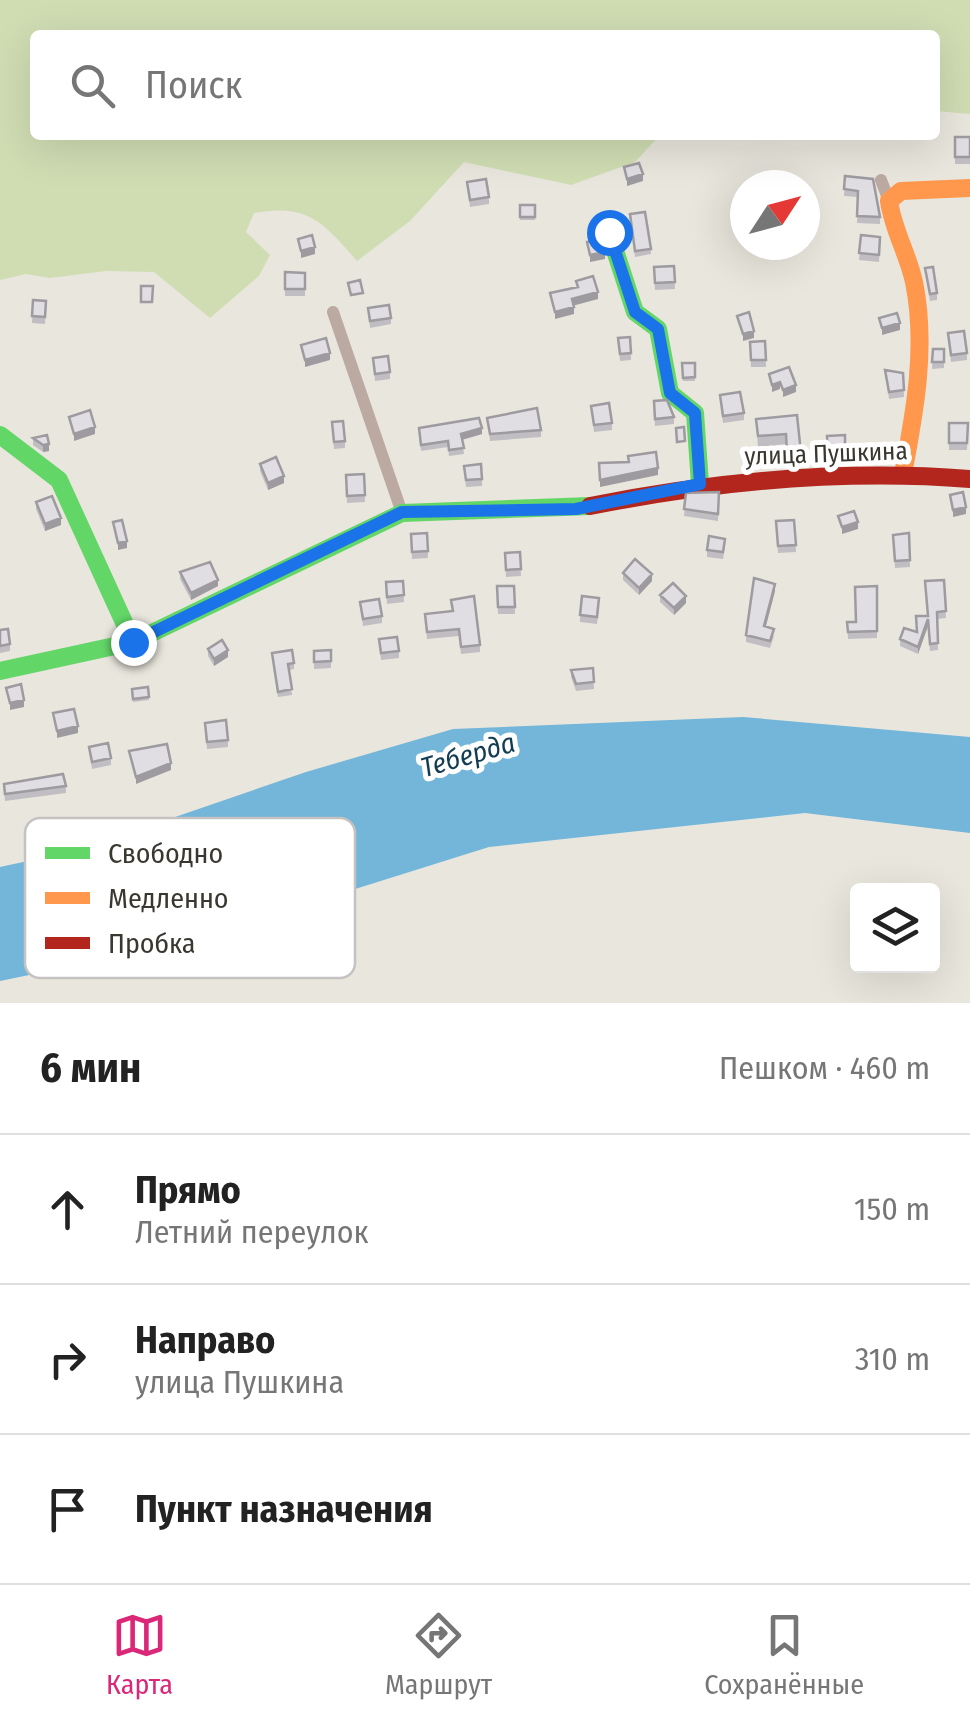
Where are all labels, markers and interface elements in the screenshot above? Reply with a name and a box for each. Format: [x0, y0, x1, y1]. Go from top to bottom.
search box [30, 30, 940, 140]
icon: search [65, 58, 120, 113]
text: Поиск [145, 62, 242, 108]
north arrow [730, 170, 820, 260]
route start [587, 210, 633, 256]
street label: улица Пушкина [744, 436, 908, 472]
route end [111, 620, 157, 666]
water label: Теберда [417, 726, 519, 784]
legend [25, 818, 355, 978]
text: Свободно [108, 837, 223, 870]
text: Медленно [108, 882, 229, 915]
map controls [850, 883, 940, 973]
button: layers [850, 883, 940, 973]
text: Пробка [108, 927, 195, 960]
text: 6 мин [40, 1043, 141, 1093]
text: Пешком · 460 m [719, 1049, 930, 1087]
text: Прямо [135, 1167, 241, 1213]
icon: ahead [40, 1182, 95, 1237]
text: 150 m [854, 1190, 930, 1228]
text: Летний переулок [135, 1213, 369, 1251]
text: Направо [135, 1317, 275, 1363]
icon: right [40, 1332, 95, 1387]
text: 310 m [855, 1340, 930, 1378]
text: улица Пушкина [135, 1363, 344, 1401]
icon: arrive [40, 1482, 95, 1537]
text: Пункт назначения [135, 1486, 433, 1532]
tab: Карта [106, 1608, 173, 1701]
tab: Маршрут [385, 1608, 492, 1701]
tab: Сохранённые [704, 1608, 864, 1701]

